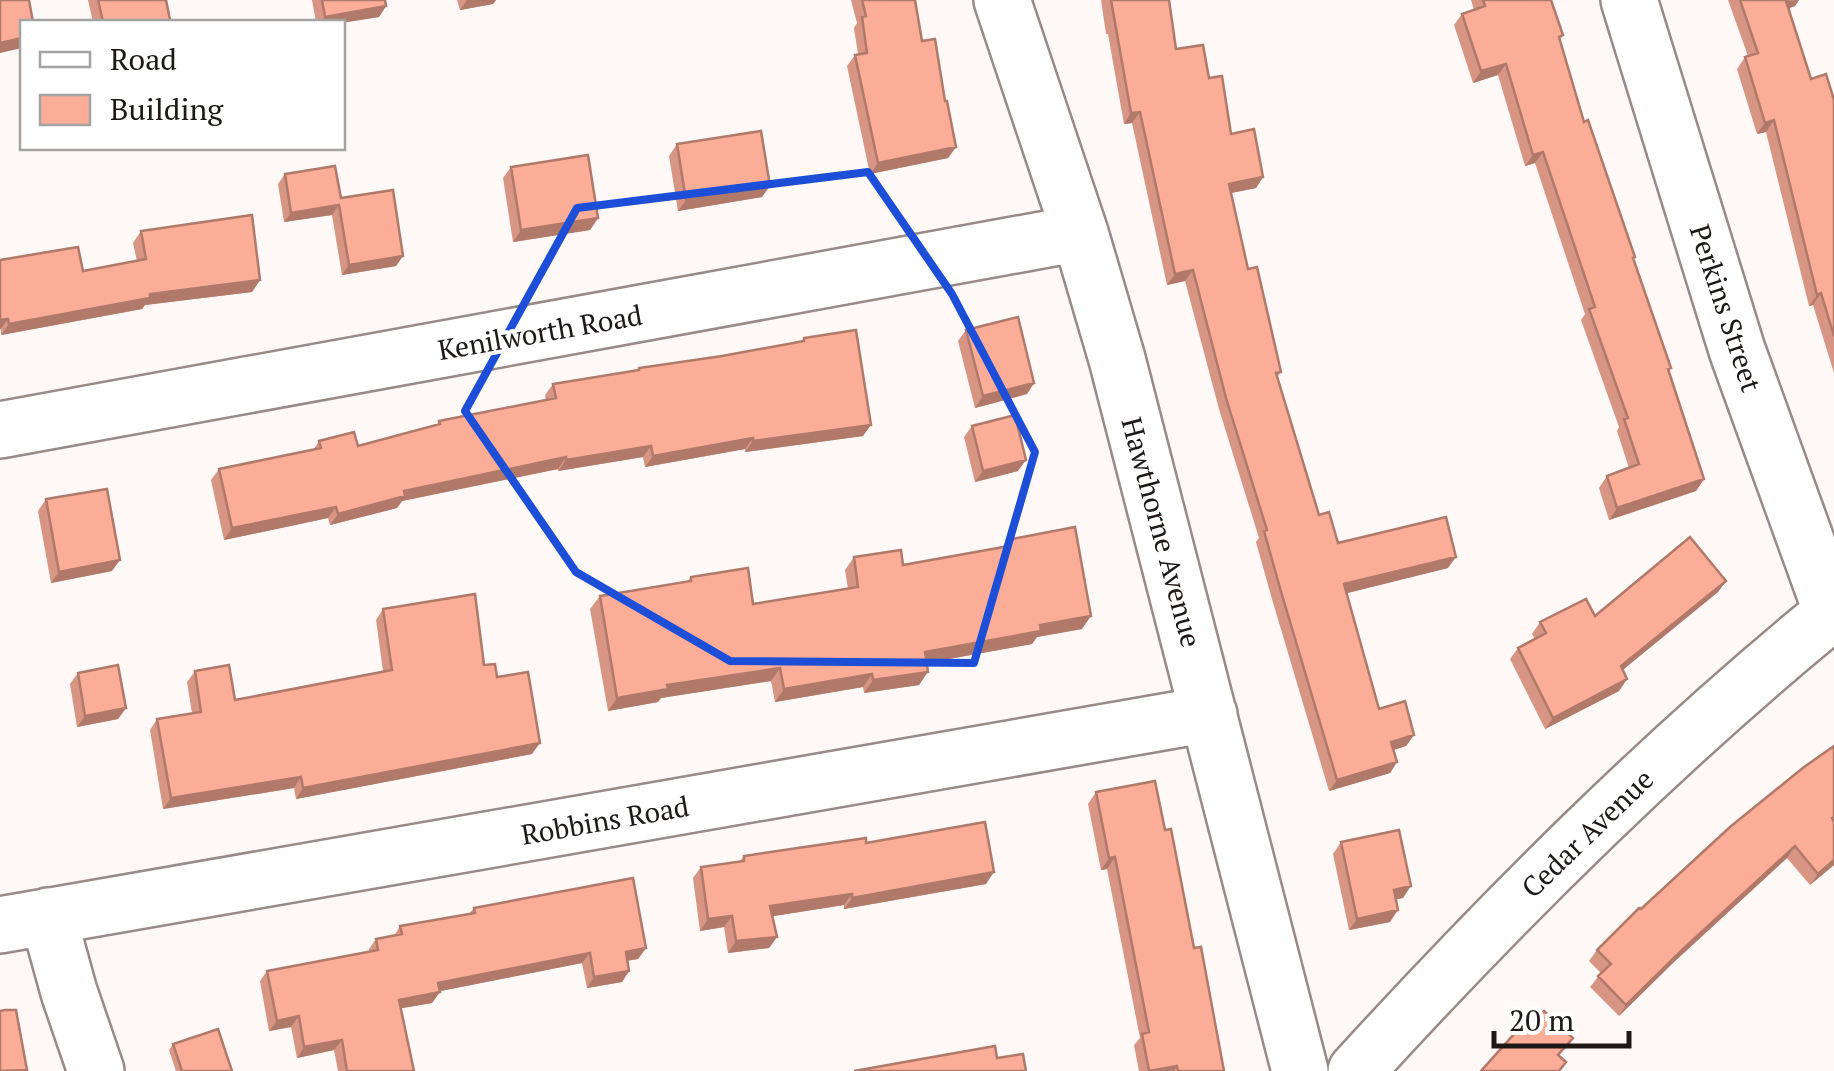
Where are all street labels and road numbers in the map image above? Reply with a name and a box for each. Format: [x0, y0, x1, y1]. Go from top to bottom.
street label: Perkins Street [1682, 220, 1771, 397]
street label: Kenilworth Road [435, 296, 645, 368]
street label: Hawthorne Avenue [1114, 413, 1210, 651]
street label: Cedar Avenue [1513, 761, 1661, 905]
street label: Robbins Road [518, 787, 692, 853]

